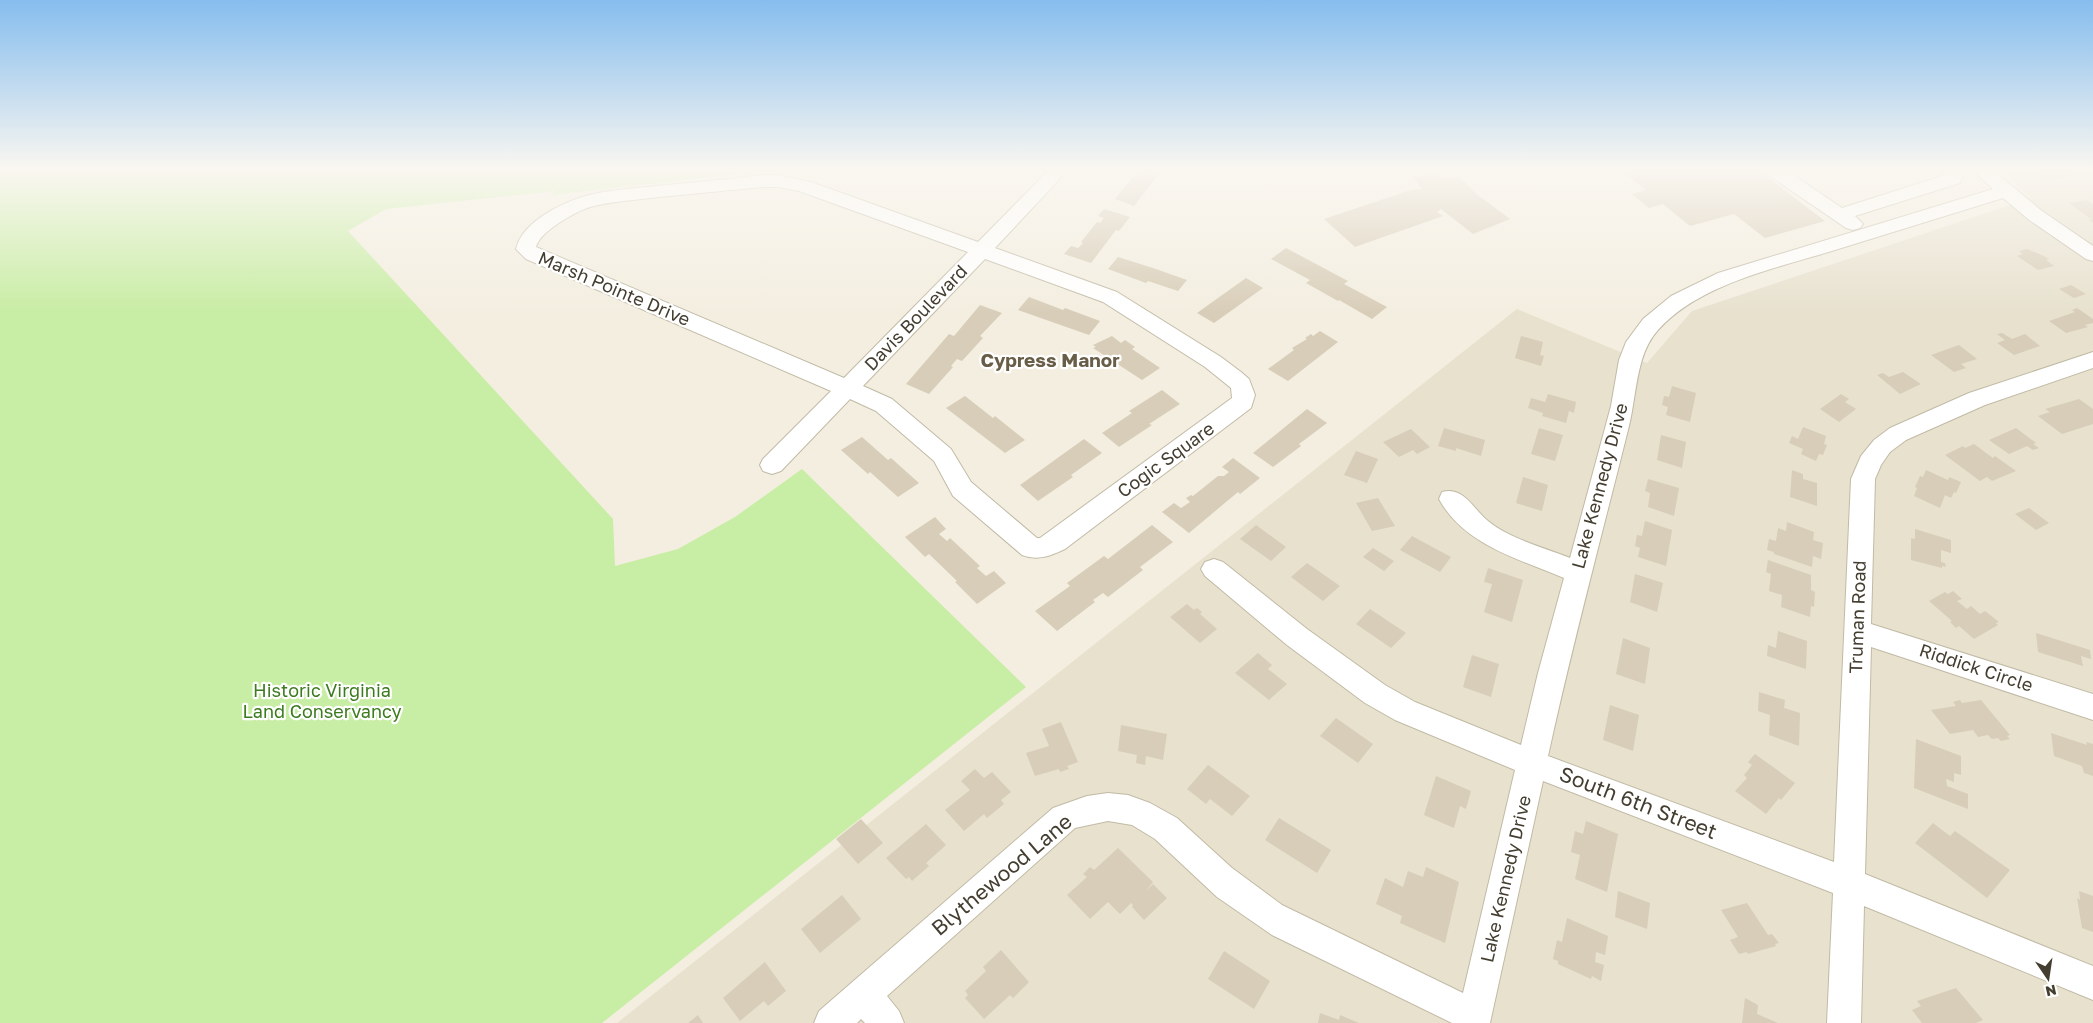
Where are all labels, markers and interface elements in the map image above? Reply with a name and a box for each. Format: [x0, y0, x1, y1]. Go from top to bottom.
street label: Marsh Pointe Drive [535, 246, 694, 330]
street label: Davis Boulevard [859, 260, 971, 375]
district label: Cypress Manor [980, 348, 1120, 371]
street label: Lake Kennedy Drive [1566, 400, 1632, 571]
street label: Cogic Square [1113, 417, 1218, 502]
street label: Truman Road [1844, 560, 1870, 674]
street label: Riddick Circle [1917, 638, 2036, 696]
park label: Historic Virginia Land Conservancy [242, 679, 402, 722]
street label: South 6th Street [1556, 760, 1721, 844]
street label: Lake Kennedy Drive [1475, 793, 1535, 964]
street label: Blythewood Lane [926, 808, 1077, 941]
north arrow [2023, 953, 2073, 1003]
text: N [2044, 982, 2058, 1001]

